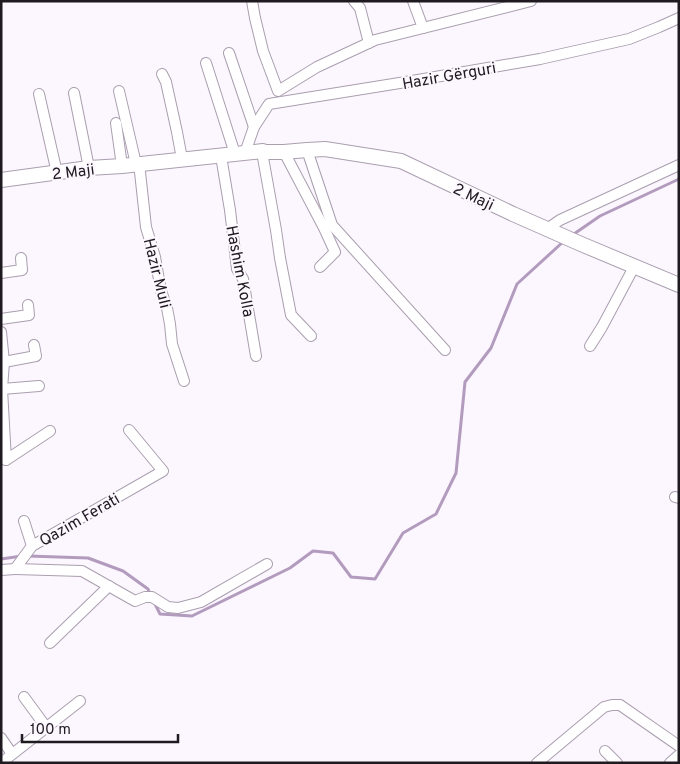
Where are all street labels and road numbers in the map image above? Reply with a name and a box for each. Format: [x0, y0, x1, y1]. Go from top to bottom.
street label: Hazir Gërguri [401, 59, 498, 95]
street label: 2 Maji [51, 160, 96, 186]
street label: 2 Maji [449, 180, 497, 216]
street label: Hashim Kolla [220, 224, 258, 319]
street label: Hazir Muli [138, 236, 174, 311]
street label: Qazim Ferati [36, 490, 124, 552]

